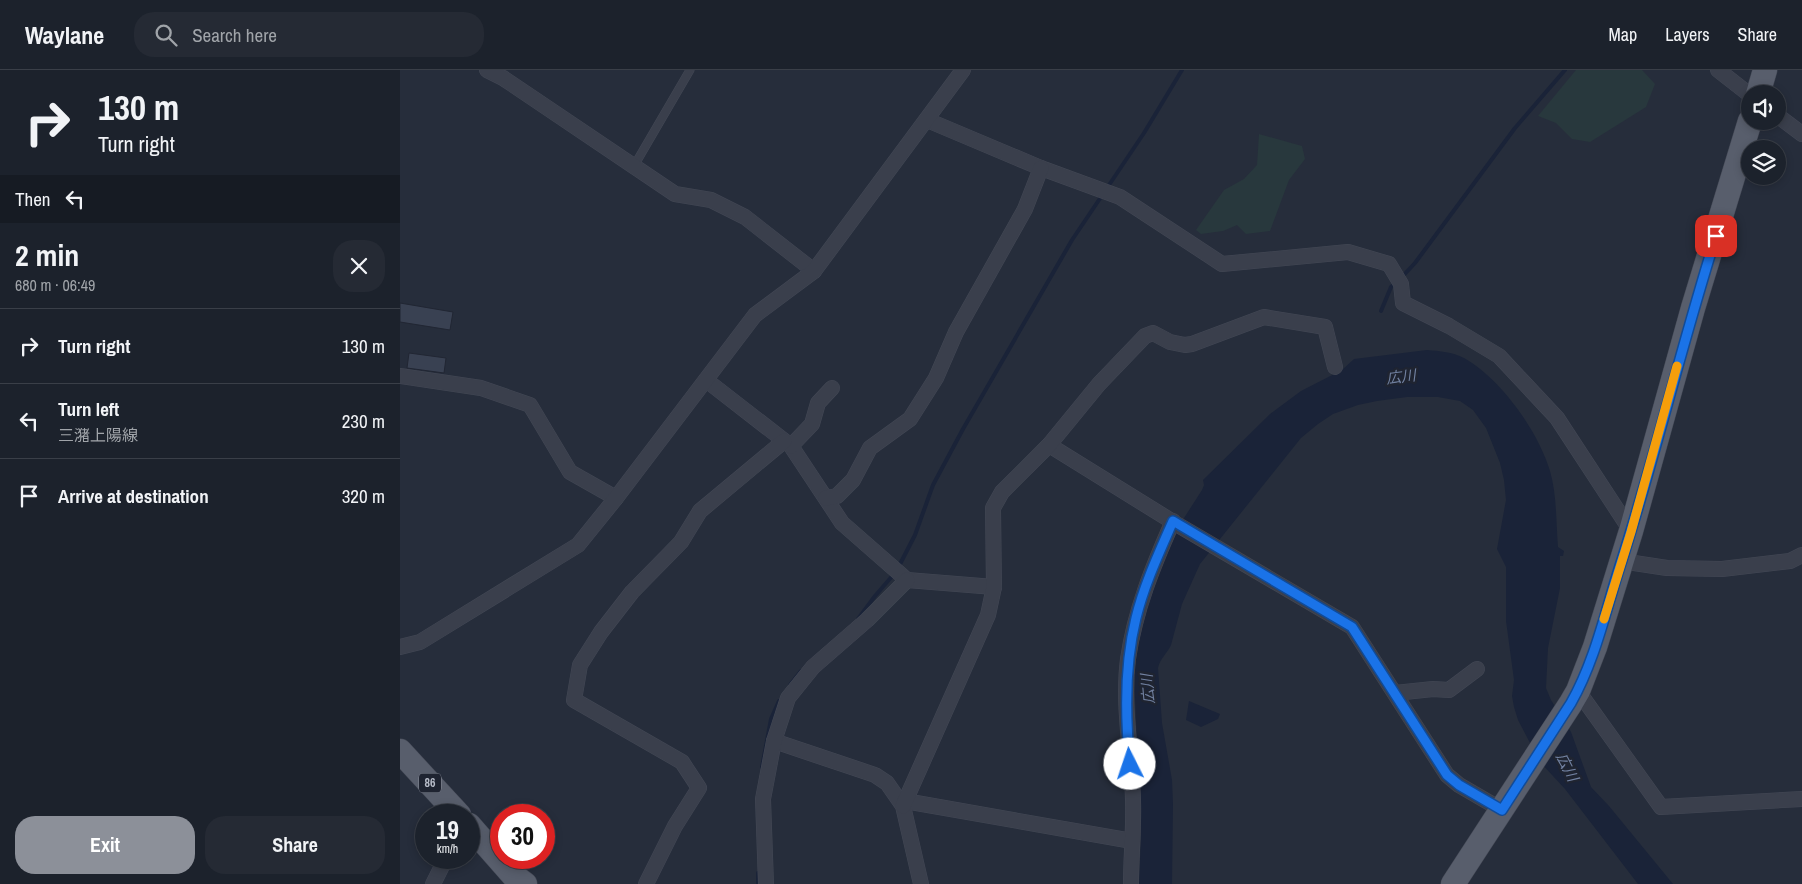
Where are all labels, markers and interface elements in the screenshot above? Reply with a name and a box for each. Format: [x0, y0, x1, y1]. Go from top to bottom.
search box [134, 12, 484, 57]
text: Waylane [25, 19, 104, 51]
icon: search [152, 21, 180, 49]
text: Search here [192, 22, 277, 48]
text: Map [1609, 22, 1637, 47]
text: Layers [1665, 22, 1710, 47]
text: Share [1738, 22, 1777, 47]
text: 130 m [98, 84, 179, 131]
map controls [1741, 85, 1786, 185]
button: sound [1741, 85, 1786, 130]
icon: right [15, 90, 80, 155]
text: Turn right [98, 129, 175, 159]
button: layers [1741, 140, 1786, 185]
icon: left [61, 185, 89, 213]
text: Then [15, 186, 51, 212]
pin [1695, 215, 1737, 257]
icon: arrive [1702, 222, 1730, 250]
text: 2 min [15, 235, 79, 275]
button: close [333, 240, 385, 292]
text: 680 m · 06:49 [15, 274, 95, 296]
icon: right [15, 332, 43, 360]
text: Turn right [58, 333, 130, 359]
text: 130 m [342, 333, 385, 359]
water label: 広川 [1385, 364, 1419, 389]
text: Turn left [58, 396, 119, 422]
icon: left [15, 407, 43, 435]
text: 230 m [342, 408, 385, 434]
text: 三潴上陽線 [58, 424, 138, 446]
icon: arrive [15, 482, 43, 510]
text: Arrive at destination [58, 483, 209, 509]
text: 320 m [342, 483, 385, 509]
water label: 広川 [1136, 671, 1159, 705]
position arrow [1103, 737, 1155, 789]
water label: 広川 [1551, 749, 1585, 787]
road number: 86 [419, 774, 441, 792]
speed limit sign: 30 [490, 804, 555, 869]
text: 19 [436, 813, 459, 847]
button: Exit [15, 816, 195, 874]
button: Share [205, 816, 385, 874]
text: km/h [437, 841, 458, 857]

